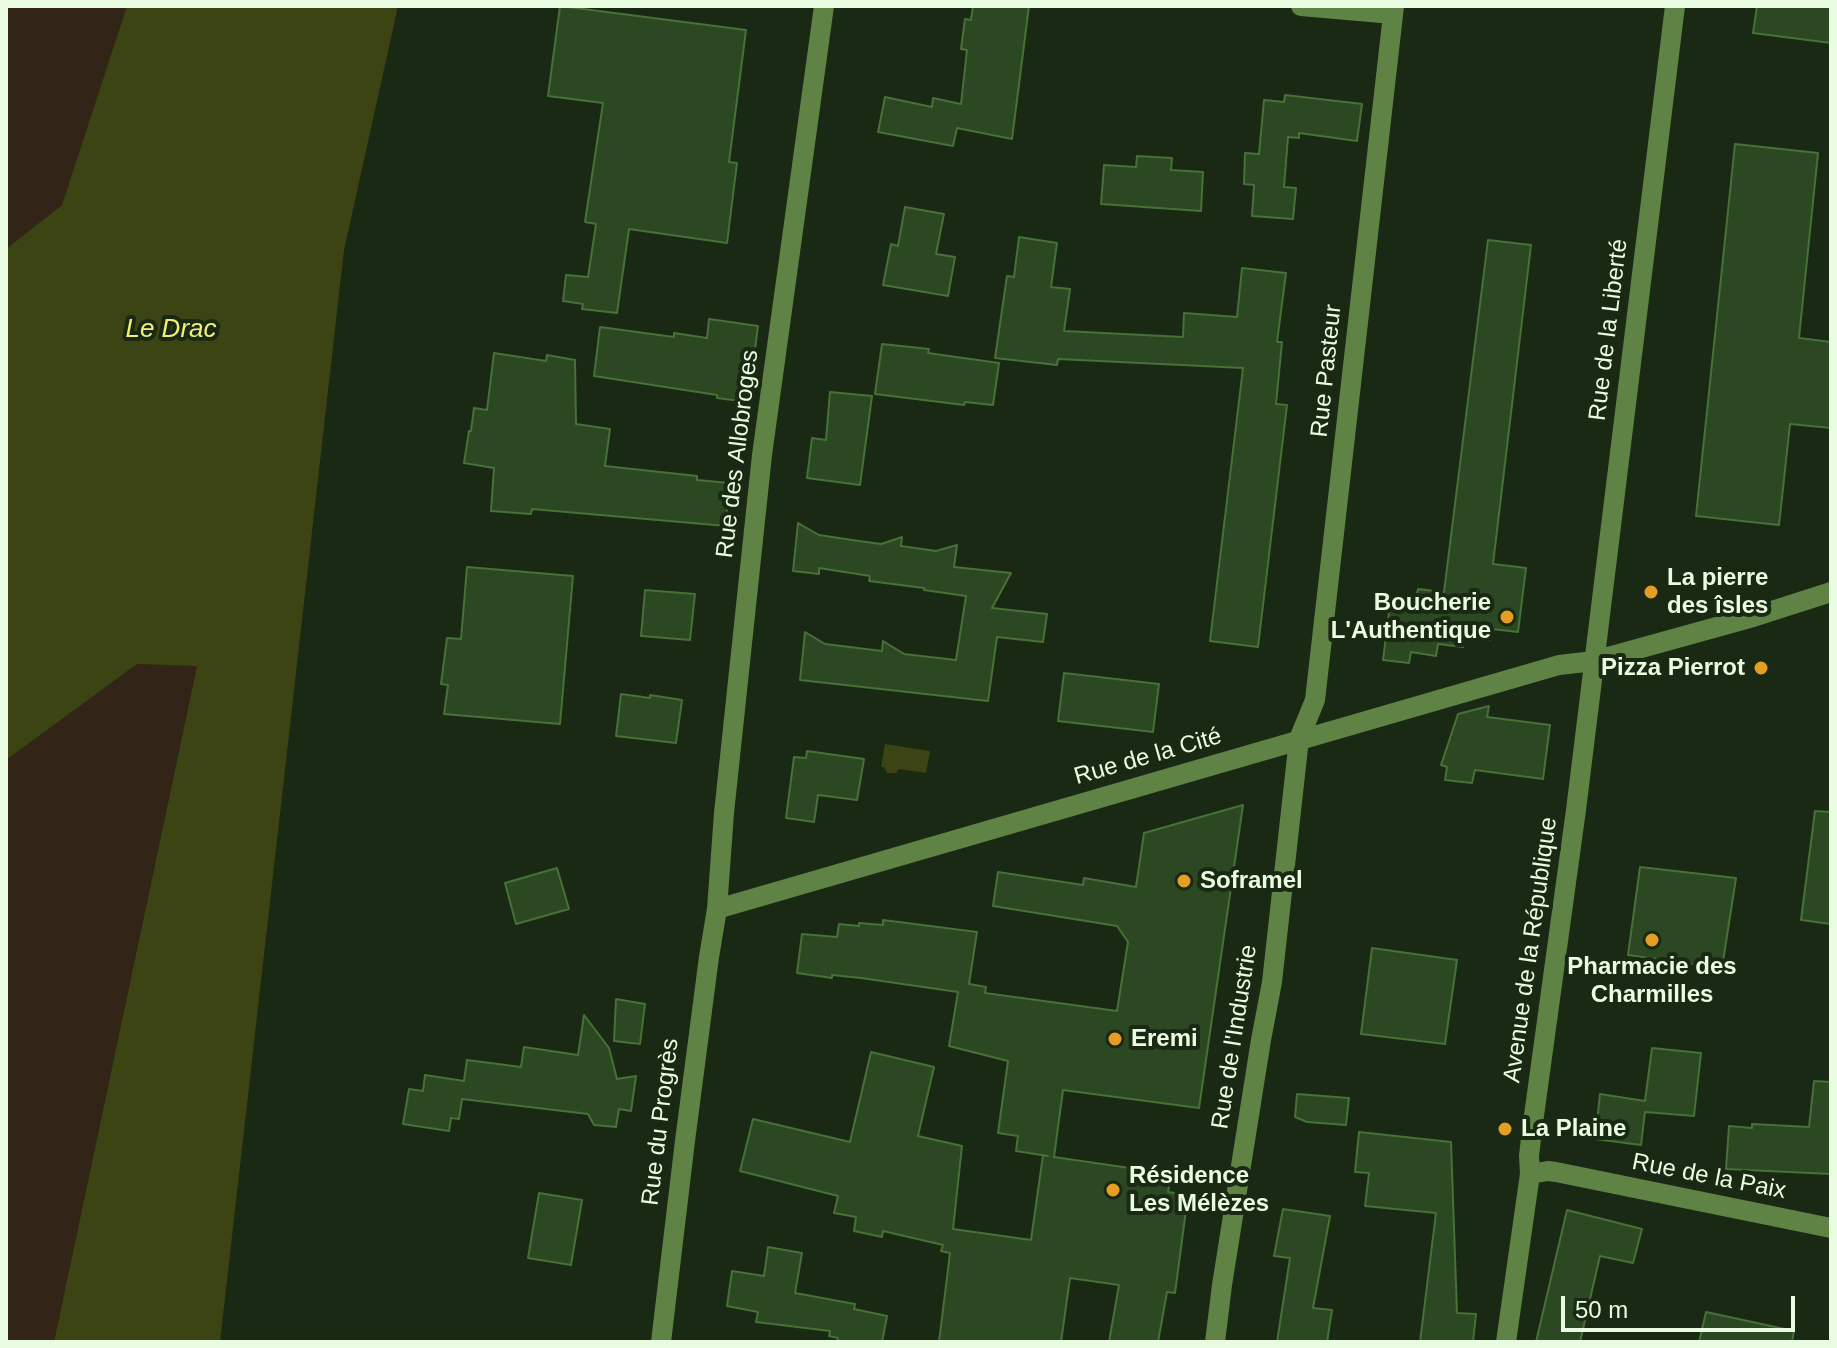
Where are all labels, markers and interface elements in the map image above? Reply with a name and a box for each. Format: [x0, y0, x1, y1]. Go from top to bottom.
street label: Rue de la Liberté [1584, 238, 1634, 422]
street label: Rue Pasteur [1306, 303, 1348, 439]
water label: Le Drac [125, 314, 217, 346]
street label: Rue des Allobroges [711, 348, 765, 560]
place label: La pierre des îsles [1667, 564, 1768, 620]
marker: La pierre des îsles [1642, 583, 1660, 601]
place label: Boucherie L'Authentique [1331, 589, 1491, 645]
marker: Boucherie L'Authentique [1498, 608, 1516, 626]
place label: Pizza Pierrot [1601, 654, 1745, 682]
marker: Pizza Pierrot [1752, 659, 1770, 677]
street label: Rue de la Cité [1071, 722, 1225, 792]
street label: Avenue de la République [1498, 815, 1564, 1085]
place label: Soframel [1200, 867, 1303, 895]
marker: Soframel [1175, 872, 1193, 890]
marker: Pharmacie des Charmilles [1643, 931, 1661, 949]
street label: Rue de l'Industrie [1206, 943, 1264, 1131]
place label: Pharmacie des Charmilles [1567, 953, 1737, 1009]
place label: Eremi [1131, 1025, 1198, 1053]
marker: Eremi [1106, 1030, 1124, 1048]
street label: Rue du Progrès [636, 1037, 686, 1207]
place label: La Plaine [1521, 1115, 1626, 1143]
marker: La Plaine [1496, 1120, 1514, 1138]
street label: Rue de la Paix [1630, 1148, 1788, 1206]
place label: Résidence Les Mélèzes [1129, 1162, 1269, 1218]
marker: Résidence Les Mélèzes [1104, 1181, 1122, 1199]
scale bar [1565, 1280, 1799, 1330]
text: 50 m [1575, 1296, 1628, 1323]

